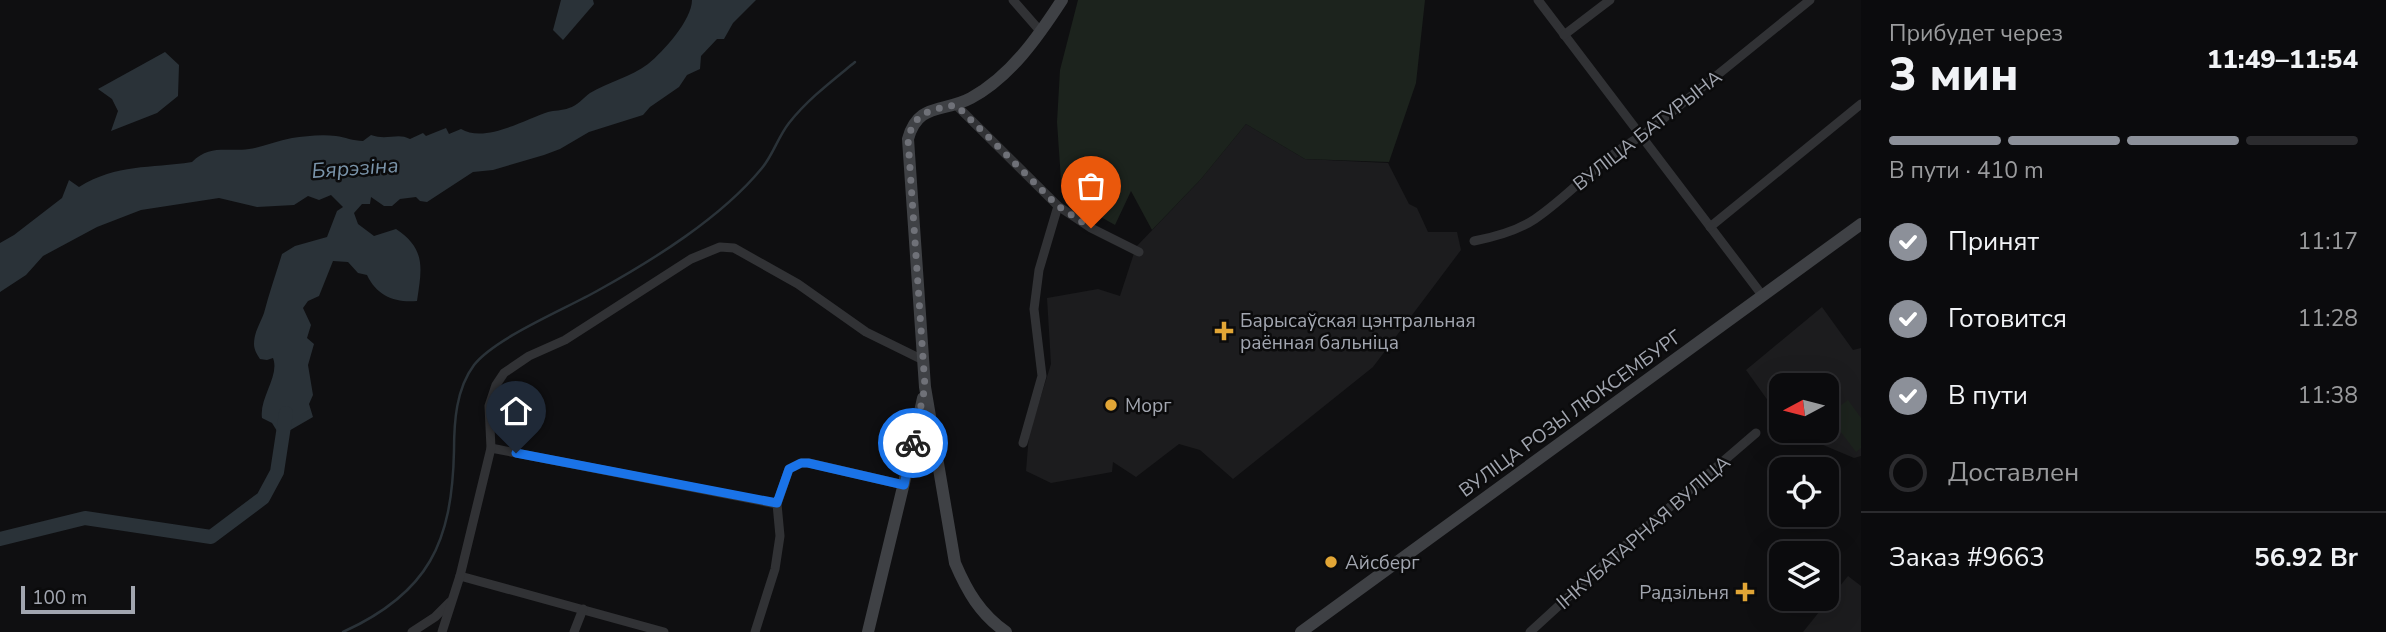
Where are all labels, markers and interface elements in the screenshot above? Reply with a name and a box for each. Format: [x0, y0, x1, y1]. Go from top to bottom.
text: Прибудет через [1889, 18, 2063, 49]
text: 11:49–11:54 [2207, 42, 2358, 77]
text: 3 мин [1889, 43, 2018, 106]
street label: ВУЛІЦА БАТУРЫНА [1568, 64, 1728, 197]
water label: Бярэзіна [311, 151, 399, 185]
text: В пути · 410 m [1889, 155, 2044, 186]
pin [1061, 156, 1121, 228]
icon: bag [1072, 167, 1110, 205]
icon: check [1889, 223, 1927, 261]
text: Принят [1948, 224, 2039, 259]
text: 11:17 [2298, 226, 2358, 257]
icon: check [1889, 300, 1927, 338]
text: Готовится [1948, 301, 2067, 336]
text: 11:28 [2298, 303, 2358, 334]
place label: Барысаўская цэнтральная раённая бальніца [1240, 308, 1476, 356]
marker: Барысаўская цэнтральная раённая бальніца [1214, 321, 1234, 341]
street label: ВУЛІЦА РОЗЫ ЛЮКСЕМБУРГ [1454, 324, 1688, 504]
north arrow [1769, 373, 1839, 443]
map controls [1769, 373, 1839, 611]
icon: check [1889, 377, 1927, 415]
text: В пути [1948, 378, 2028, 413]
text: 11:38 [2298, 380, 2358, 411]
pin [486, 381, 546, 453]
icon: home [497, 392, 535, 430]
place label: Морг [1125, 393, 1172, 419]
marker: Морг [1103, 397, 1119, 413]
courier [878, 408, 948, 478]
icon: bike [894, 424, 932, 462]
street label: ІНКУБАТАРНАЯ ВУЛІЦА [1551, 450, 1736, 616]
text: Доставлен [1948, 455, 2079, 490]
button: locate [1769, 457, 1839, 527]
text: Заказ #9663 [1889, 540, 2045, 575]
text: 56.92 Br [2254, 540, 2358, 575]
button: layers [1769, 541, 1839, 611]
place label: Айсберг [1345, 550, 1420, 576]
marker: Айсберг [1323, 554, 1339, 570]
place label: Радзільня [1639, 580, 1729, 606]
marker: Радзільня [1735, 582, 1755, 602]
scale bar [21, 583, 135, 615]
text: 100 m [32, 585, 87, 611]

